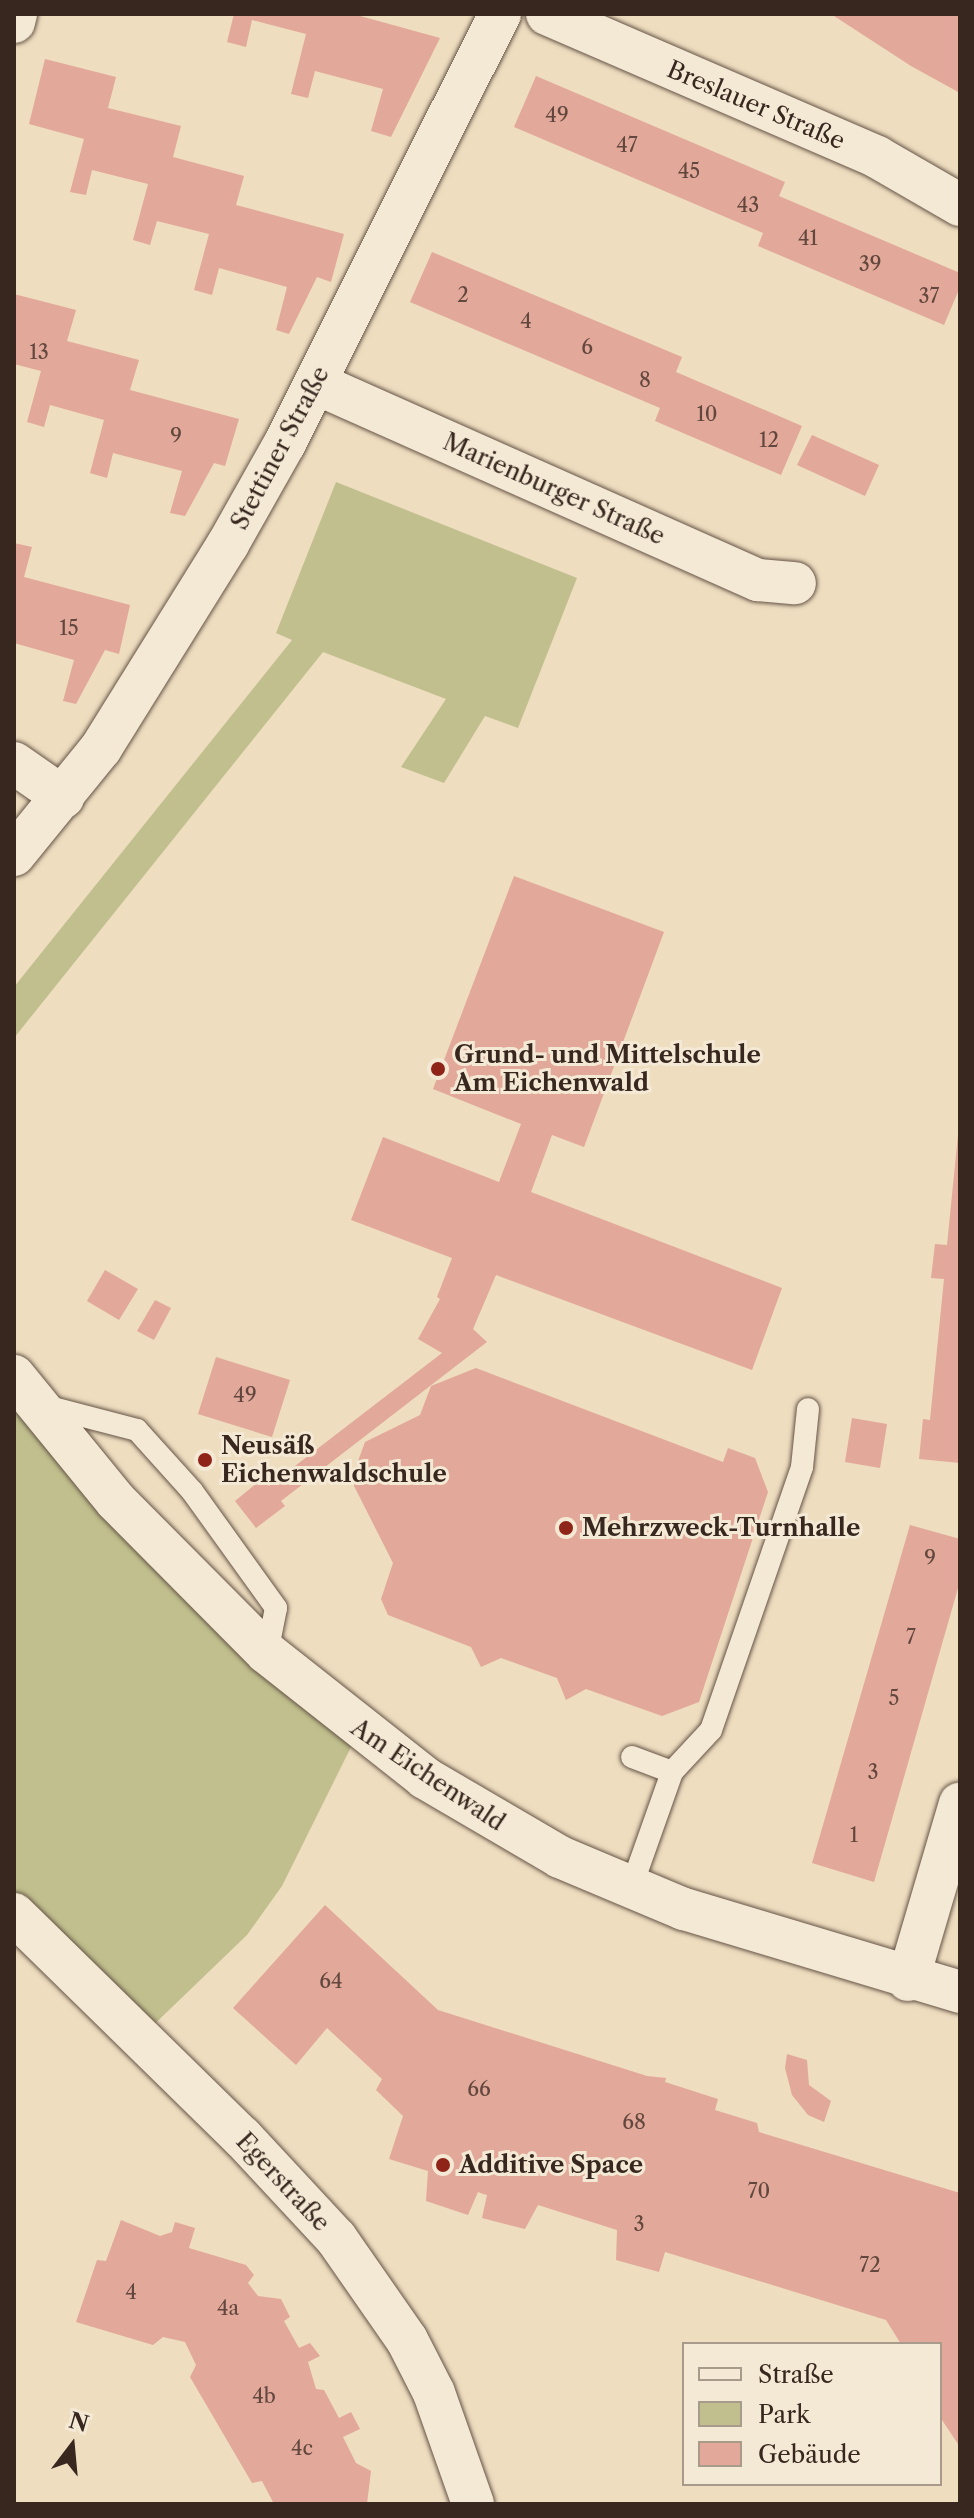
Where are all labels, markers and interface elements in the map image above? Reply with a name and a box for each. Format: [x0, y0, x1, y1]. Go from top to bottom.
street label: Breslauer Straße [663, 55, 849, 155]
house number: 49 [545, 103, 569, 127]
house number: 47 [616, 133, 638, 157]
house number: 45 [678, 159, 700, 183]
house number: 43 [737, 193, 759, 217]
house number: 41 [798, 226, 818, 250]
house number: 39 [859, 252, 881, 276]
house number: 2 [457, 283, 469, 307]
house number: 37 [919, 284, 939, 308]
house number: 4 [520, 309, 532, 333]
house number: 6 [581, 335, 593, 359]
house number: 13 [29, 340, 49, 364]
street label: Stettiner Straße [225, 361, 335, 535]
house number: 8 [639, 368, 651, 392]
house number: 10 [696, 402, 718, 426]
house number: 9 [170, 424, 182, 448]
street label: Marienburger Straße [439, 427, 669, 551]
house number: 12 [759, 428, 779, 452]
house number: 15 [59, 616, 79, 640]
place label: Grund- und Mittelschule Am Eichenwald [454, 1041, 761, 1097]
marker: Grund- und Mittelschule Am Eichenwald [429, 1060, 447, 1078]
house number: 49 [233, 1383, 257, 1407]
place label: Neusäß Eichenwaldschule [221, 1432, 447, 1488]
marker: Neusäß Eichenwaldschule [196, 1451, 214, 1469]
place label: Mehrzweck-Turnhalle [582, 1514, 860, 1542]
marker: Mehrzweck-Turnhalle [557, 1519, 575, 1537]
house number: 9 [924, 1546, 936, 1570]
house number: 7 [906, 1625, 916, 1649]
house number: 5 [889, 1686, 899, 1710]
street label: Am Eichenwald [346, 1713, 510, 1837]
house number: 3 [867, 1760, 879, 1784]
house number: 1 [850, 1823, 858, 1847]
house number: 64 [319, 1969, 343, 1993]
house number: 66 [467, 2077, 491, 2101]
house number: 68 [622, 2110, 646, 2134]
street label: Egerstraße [230, 2127, 336, 2237]
place label: Additive Space [459, 2151, 643, 2179]
marker: Additive Space [434, 2156, 452, 2174]
house number: 70 [748, 2179, 770, 2203]
house number: 3 [633, 2212, 645, 2236]
house number: 72 [859, 2253, 881, 2277]
house number: 4 [125, 2280, 137, 2304]
house number: 4a [217, 2296, 239, 2320]
legend [682, 2342, 942, 2486]
text: Straße [758, 2360, 834, 2389]
house number: 4b [252, 2384, 276, 2408]
text: Park [758, 2400, 810, 2429]
north arrow [32, 2406, 112, 2486]
text: N [66, 2407, 92, 2438]
house number: 4c [291, 2436, 313, 2460]
text: Gebäude [758, 2440, 861, 2469]

